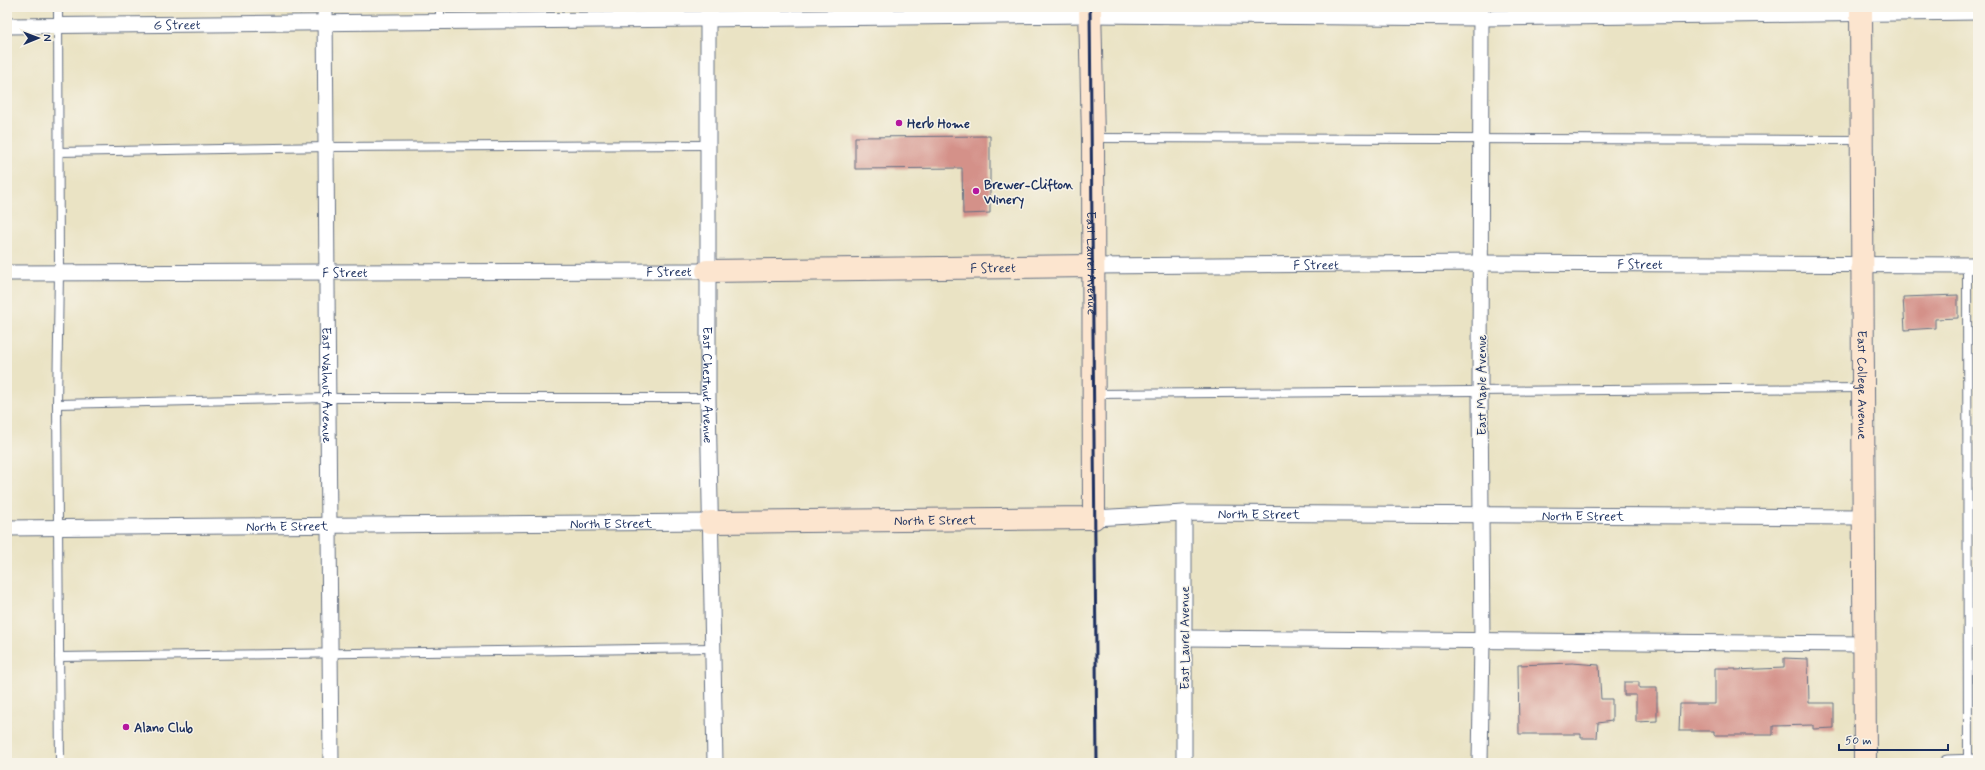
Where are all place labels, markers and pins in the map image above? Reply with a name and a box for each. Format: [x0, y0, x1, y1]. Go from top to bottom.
place label: Herb Home [907, 116, 970, 133]
marker: Herb Home [894, 118, 904, 128]
place label: Brewer-Clifton Winery [983, 177, 1074, 209]
marker: Brewer-Clifton Winery [971, 186, 981, 196]
place label: Alano Club [134, 720, 193, 737]
marker: Alano Club [121, 722, 131, 732]

